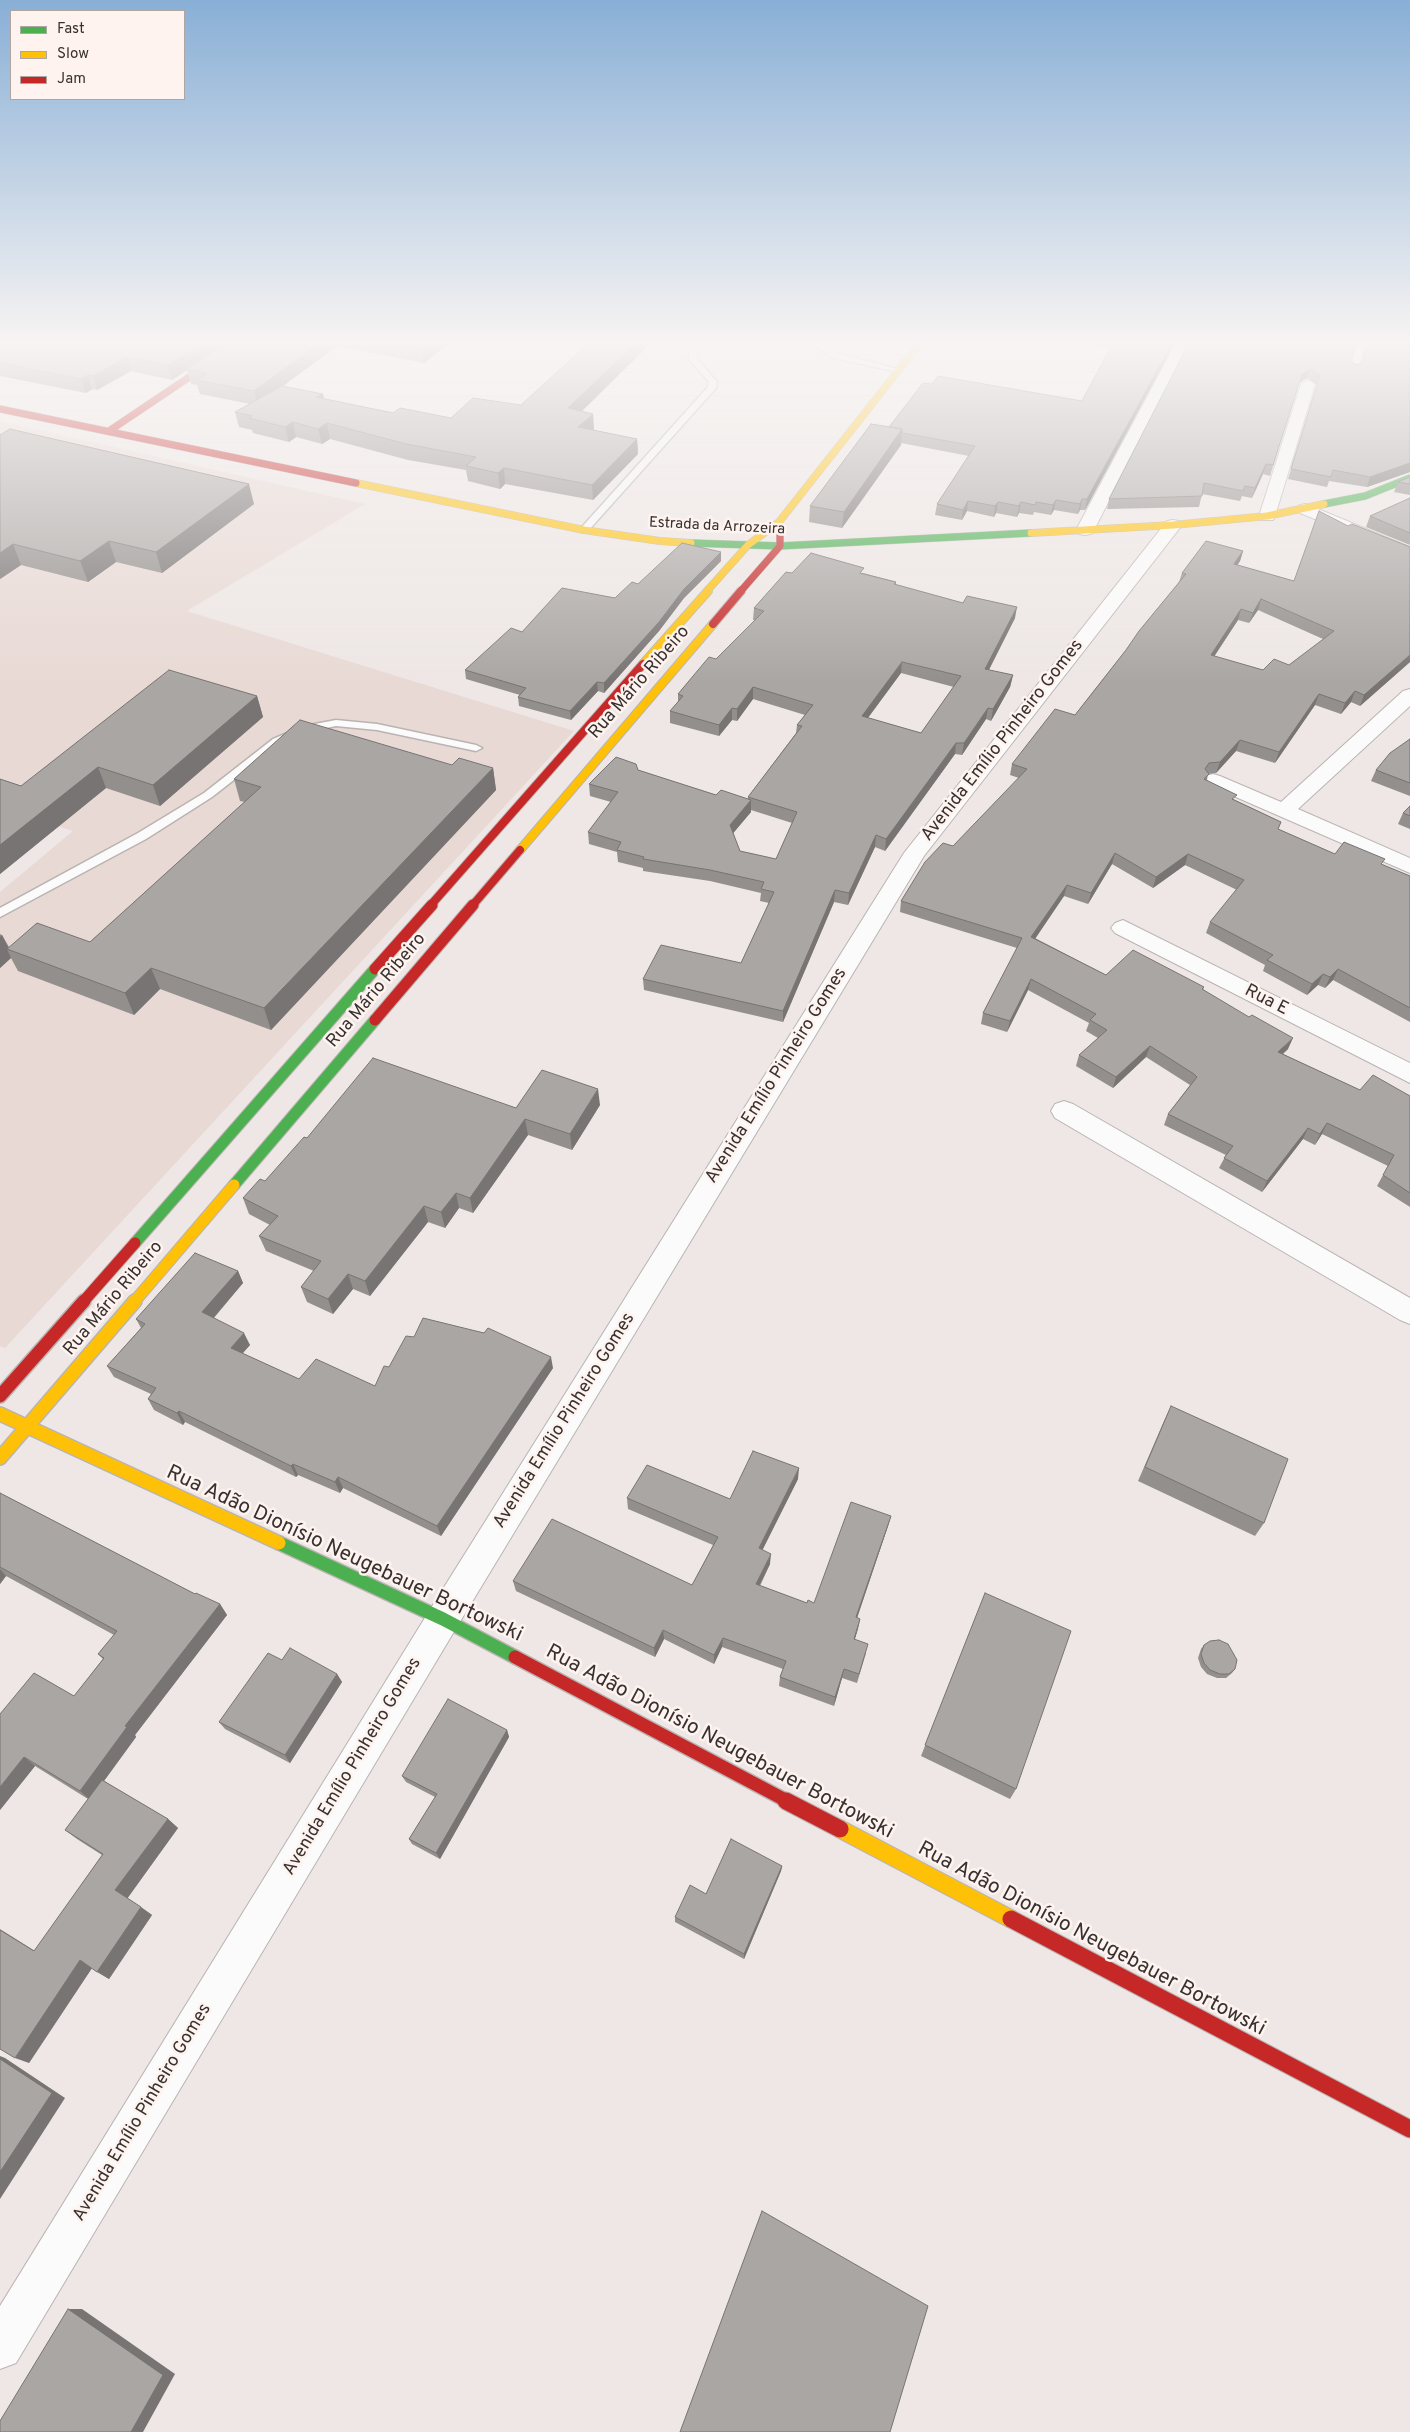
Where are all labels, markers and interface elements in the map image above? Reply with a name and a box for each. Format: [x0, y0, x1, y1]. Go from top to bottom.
legend [10, 10, 185, 100]
text: Fast [57, 20, 85, 39]
text: Slow [57, 45, 89, 64]
text: Jam [57, 70, 86, 89]
street label: Estrada da Arrozeira [648, 514, 786, 540]
street label: Rua Mário Ribeiro [585, 622, 695, 744]
street label: Avenida Emílio Pinheiro Gomes [917, 636, 1089, 846]
street label: Rua Mário Ribeiro [323, 929, 431, 1053]
street label: Avenida Emílio Pinheiro Gomes [702, 964, 852, 1188]
street label: Rua E [1240, 981, 1292, 1021]
street label: Rua Mário Ribeiro [60, 1237, 168, 1361]
street label: Avenida Emílio Pinheiro Gomes [490, 1309, 640, 1533]
street label: Rua Adão Dionísio Neugebauer Bortowski [162, 1461, 526, 1649]
street label: Rua Adão Dionísio Neugebauer Bortowski [541, 1640, 897, 1846]
street label: Avenida Emílio Pinheiro Gomes [279, 1654, 427, 1880]
street label: Rua Adão Dionísio Neugebauer Bortowski [913, 1837, 1269, 2043]
street label: Avenida Emílio Pinheiro Gomes [69, 2000, 217, 2226]

